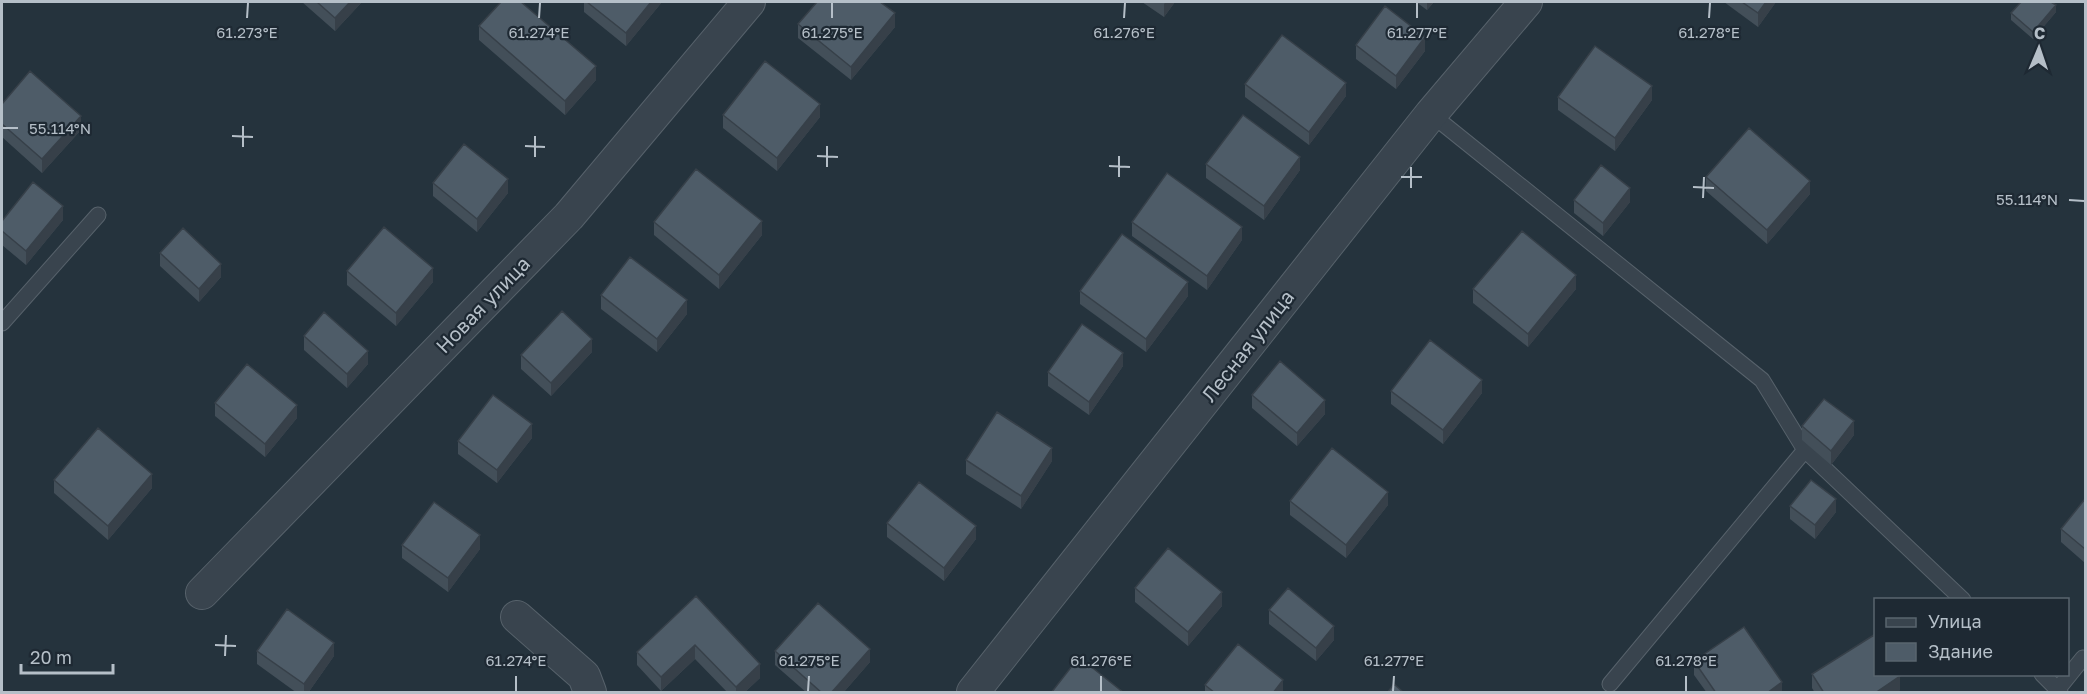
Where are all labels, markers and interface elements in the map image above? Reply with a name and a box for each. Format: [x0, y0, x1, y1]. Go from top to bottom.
north arrow [2009, 18, 2069, 78]
text: 61.273°E [216, 23, 278, 41]
text: 61.274°E [509, 23, 569, 41]
text: 61.275°E [801, 23, 863, 41]
text: 61.276°E [1093, 23, 1155, 41]
text: 61.277°E [1387, 23, 1447, 41]
text: 61.278°E [1678, 23, 1740, 41]
text: С [2033, 23, 2046, 43]
text: 55.114°N [29, 119, 91, 137]
text: 55.114°N [1996, 190, 2058, 208]
street label: Новая улица [430, 251, 534, 358]
street label: Лесная улица [1196, 285, 1298, 406]
legend [1874, 598, 2069, 676]
text: Улица [1928, 610, 1982, 632]
scale bar [21, 637, 112, 675]
text: Здание [1928, 640, 1993, 662]
text: 20 m [30, 646, 72, 668]
text: 61.274°E [486, 651, 546, 669]
text: 61.275°E [778, 651, 840, 669]
text: 61.276°E [1070, 651, 1132, 669]
text: 61.277°E [1364, 651, 1424, 669]
text: 61.278°E [1655, 651, 1717, 669]

